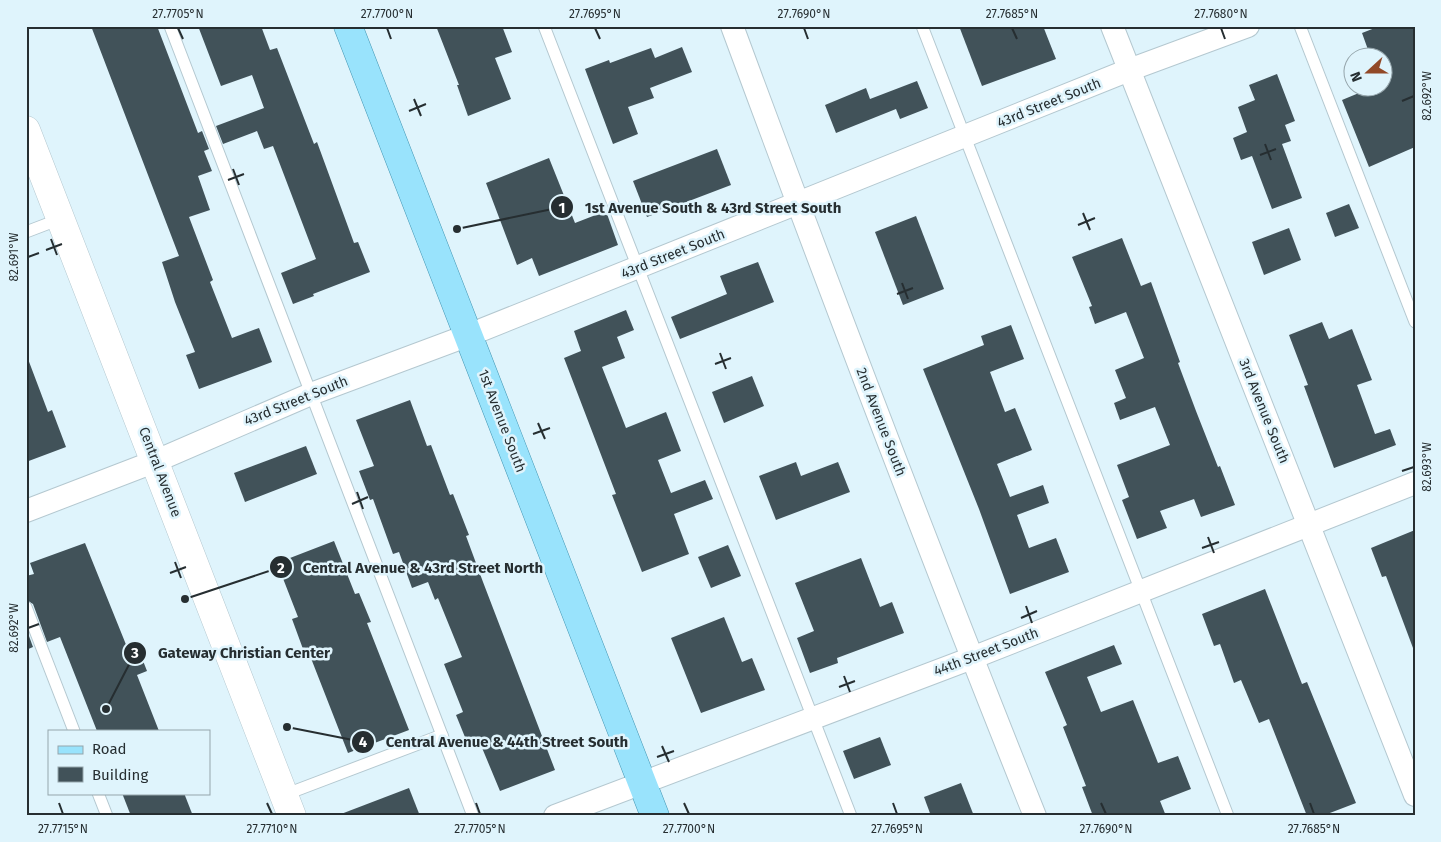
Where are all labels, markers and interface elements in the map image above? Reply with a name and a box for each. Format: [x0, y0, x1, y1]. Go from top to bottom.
text: 27.7705°N [152, 7, 204, 21]
text: 27.7700°N [361, 7, 413, 21]
text: 27.7695°N [569, 7, 621, 21]
text: 27.7690°N [778, 7, 830, 21]
text: 27.7685°N [986, 7, 1038, 21]
text: 27.7680°N [1194, 7, 1248, 21]
north arrow [1344, 48, 1394, 98]
text: N [1347, 69, 1366, 84]
text: 82.692°W [1420, 71, 1434, 121]
street label: 43rd Street South [995, 74, 1103, 132]
callout: 1st Avenue South & 43rd Street South [550, 192, 851, 222]
text: 1 [559, 199, 565, 217]
text: 1st Avenue South & 43rd Street South [585, 199, 841, 217]
street label: 43rd Street South [619, 225, 727, 283]
text: 82.691°W [7, 232, 21, 281]
street label: 3rd Avenue South [1235, 356, 1293, 466]
street label: 2nd Avenue South [853, 365, 909, 479]
street label: 1st Avenue South [475, 367, 529, 475]
street label: 43rd Street South [242, 372, 350, 430]
street label: Central Avenue [135, 425, 185, 519]
text: 82.693°W [1420, 442, 1434, 492]
callout: Central Avenue & 43rd Street North [268, 552, 554, 582]
text: 2 [277, 559, 285, 577]
text: Central Avenue & 43rd Street North [303, 559, 543, 577]
text: 82.692°W [7, 603, 21, 653]
street label: 44th Street South [931, 624, 1041, 680]
callout: Gateway Christian Center [123, 638, 340, 668]
text: 3 [130, 644, 139, 662]
text: Gateway Christian Center [158, 644, 331, 662]
callout: Central Avenue & 44th Street South [351, 727, 638, 757]
legend [48, 730, 210, 794]
text: 4 [359, 733, 368, 751]
text: Central Avenue & 44th Street South [386, 733, 628, 751]
text: Road [92, 740, 127, 758]
text: Building [92, 766, 148, 784]
text: 27.7715°N [38, 822, 88, 836]
text: 27.7710°N [247, 822, 297, 836]
text: 27.7705°N [454, 822, 506, 836]
text: 27.7700°N [663, 822, 715, 836]
text: 27.7695°N [871, 822, 923, 836]
text: 27.7690°N [1080, 822, 1132, 836]
text: 27.7685°N [1288, 822, 1340, 836]

